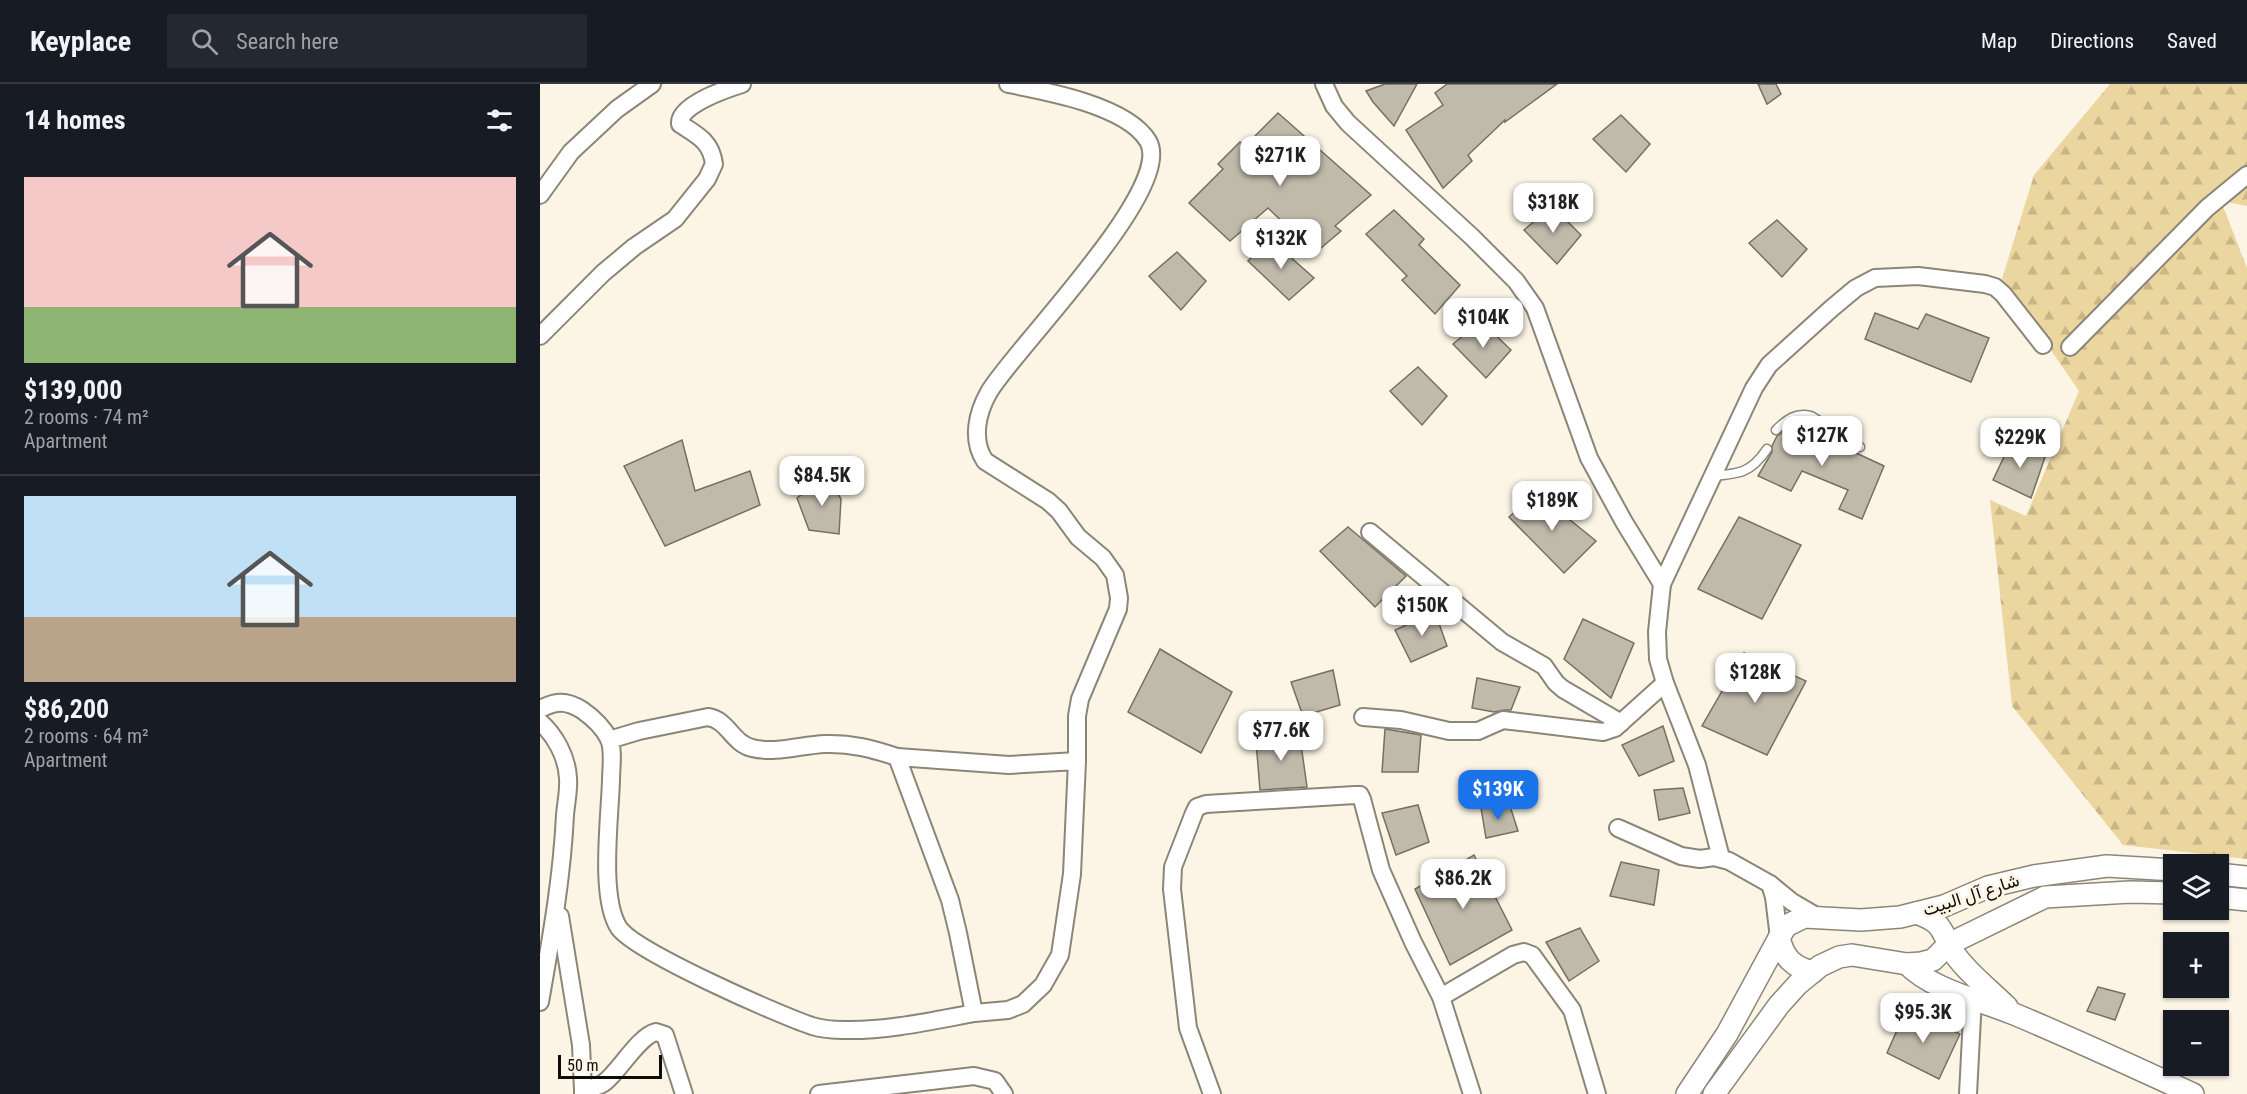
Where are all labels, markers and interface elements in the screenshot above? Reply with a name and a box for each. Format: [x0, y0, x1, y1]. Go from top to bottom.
search box [167, 14, 587, 68]
text: Keyplace [30, 25, 131, 58]
icon: search [188, 25, 221, 58]
text: Search here [236, 29, 339, 54]
text: Map [1981, 29, 2017, 53]
text: Directions [2050, 29, 2134, 53]
text: Saved [2167, 29, 2217, 53]
icon: filters [483, 104, 516, 137]
text: 14 homes [24, 105, 126, 135]
pin: $271K [1238, 136, 1322, 187]
text: $271K [1254, 143, 1306, 167]
pin: $318K [1511, 183, 1595, 234]
text: $318K [1527, 190, 1579, 214]
icon: home [216, 216, 324, 324]
pin: $132K [1239, 219, 1323, 270]
text: $132K [1255, 226, 1307, 250]
pin: $104K [1441, 298, 1525, 349]
text: $104K [1457, 305, 1509, 329]
text: $139,000 [24, 375, 122, 405]
text: 2 rooms · 74 m² [24, 405, 149, 429]
pin: $127K [1780, 416, 1864, 467]
pin: $229K [1978, 418, 2062, 469]
text: $127K [1796, 423, 1848, 447]
text: $229K [1994, 425, 2046, 449]
text: Apartment [24, 429, 108, 453]
pin: $84.5K [773, 456, 871, 507]
text: $84.5K [793, 463, 851, 487]
pin: $189K [1510, 481, 1594, 532]
text: $189K [1526, 488, 1578, 512]
icon: home [216, 535, 324, 643]
pin: $150K [1380, 586, 1464, 637]
text: $150K [1396, 593, 1448, 617]
pin: $128K [1713, 653, 1797, 704]
text: $128K [1729, 660, 1781, 684]
text: $86,200 [24, 694, 109, 724]
pin: $77.6K [1232, 711, 1330, 762]
text: $77.6K [1252, 718, 1310, 742]
text: 2 rooms · 64 m² [24, 724, 149, 748]
text: Apartment [24, 748, 108, 772]
pin: $139K [1456, 770, 1540, 821]
text: $139K [1472, 777, 1524, 801]
map controls [2163, 854, 2229, 1076]
button: layers [2163, 854, 2229, 920]
pin: $86.2K [1414, 859, 1512, 910]
text: $86.2K [1434, 866, 1492, 890]
street label: شارع آل البيت [1920, 869, 2022, 922]
button: + [2163, 932, 2229, 998]
pin: $95.3K [1874, 993, 1972, 1044]
text: $95.3K [1894, 1000, 1952, 1024]
button: − [2163, 1010, 2229, 1076]
scale bar [558, 1052, 662, 1080]
text: 50 m [567, 1056, 599, 1075]

